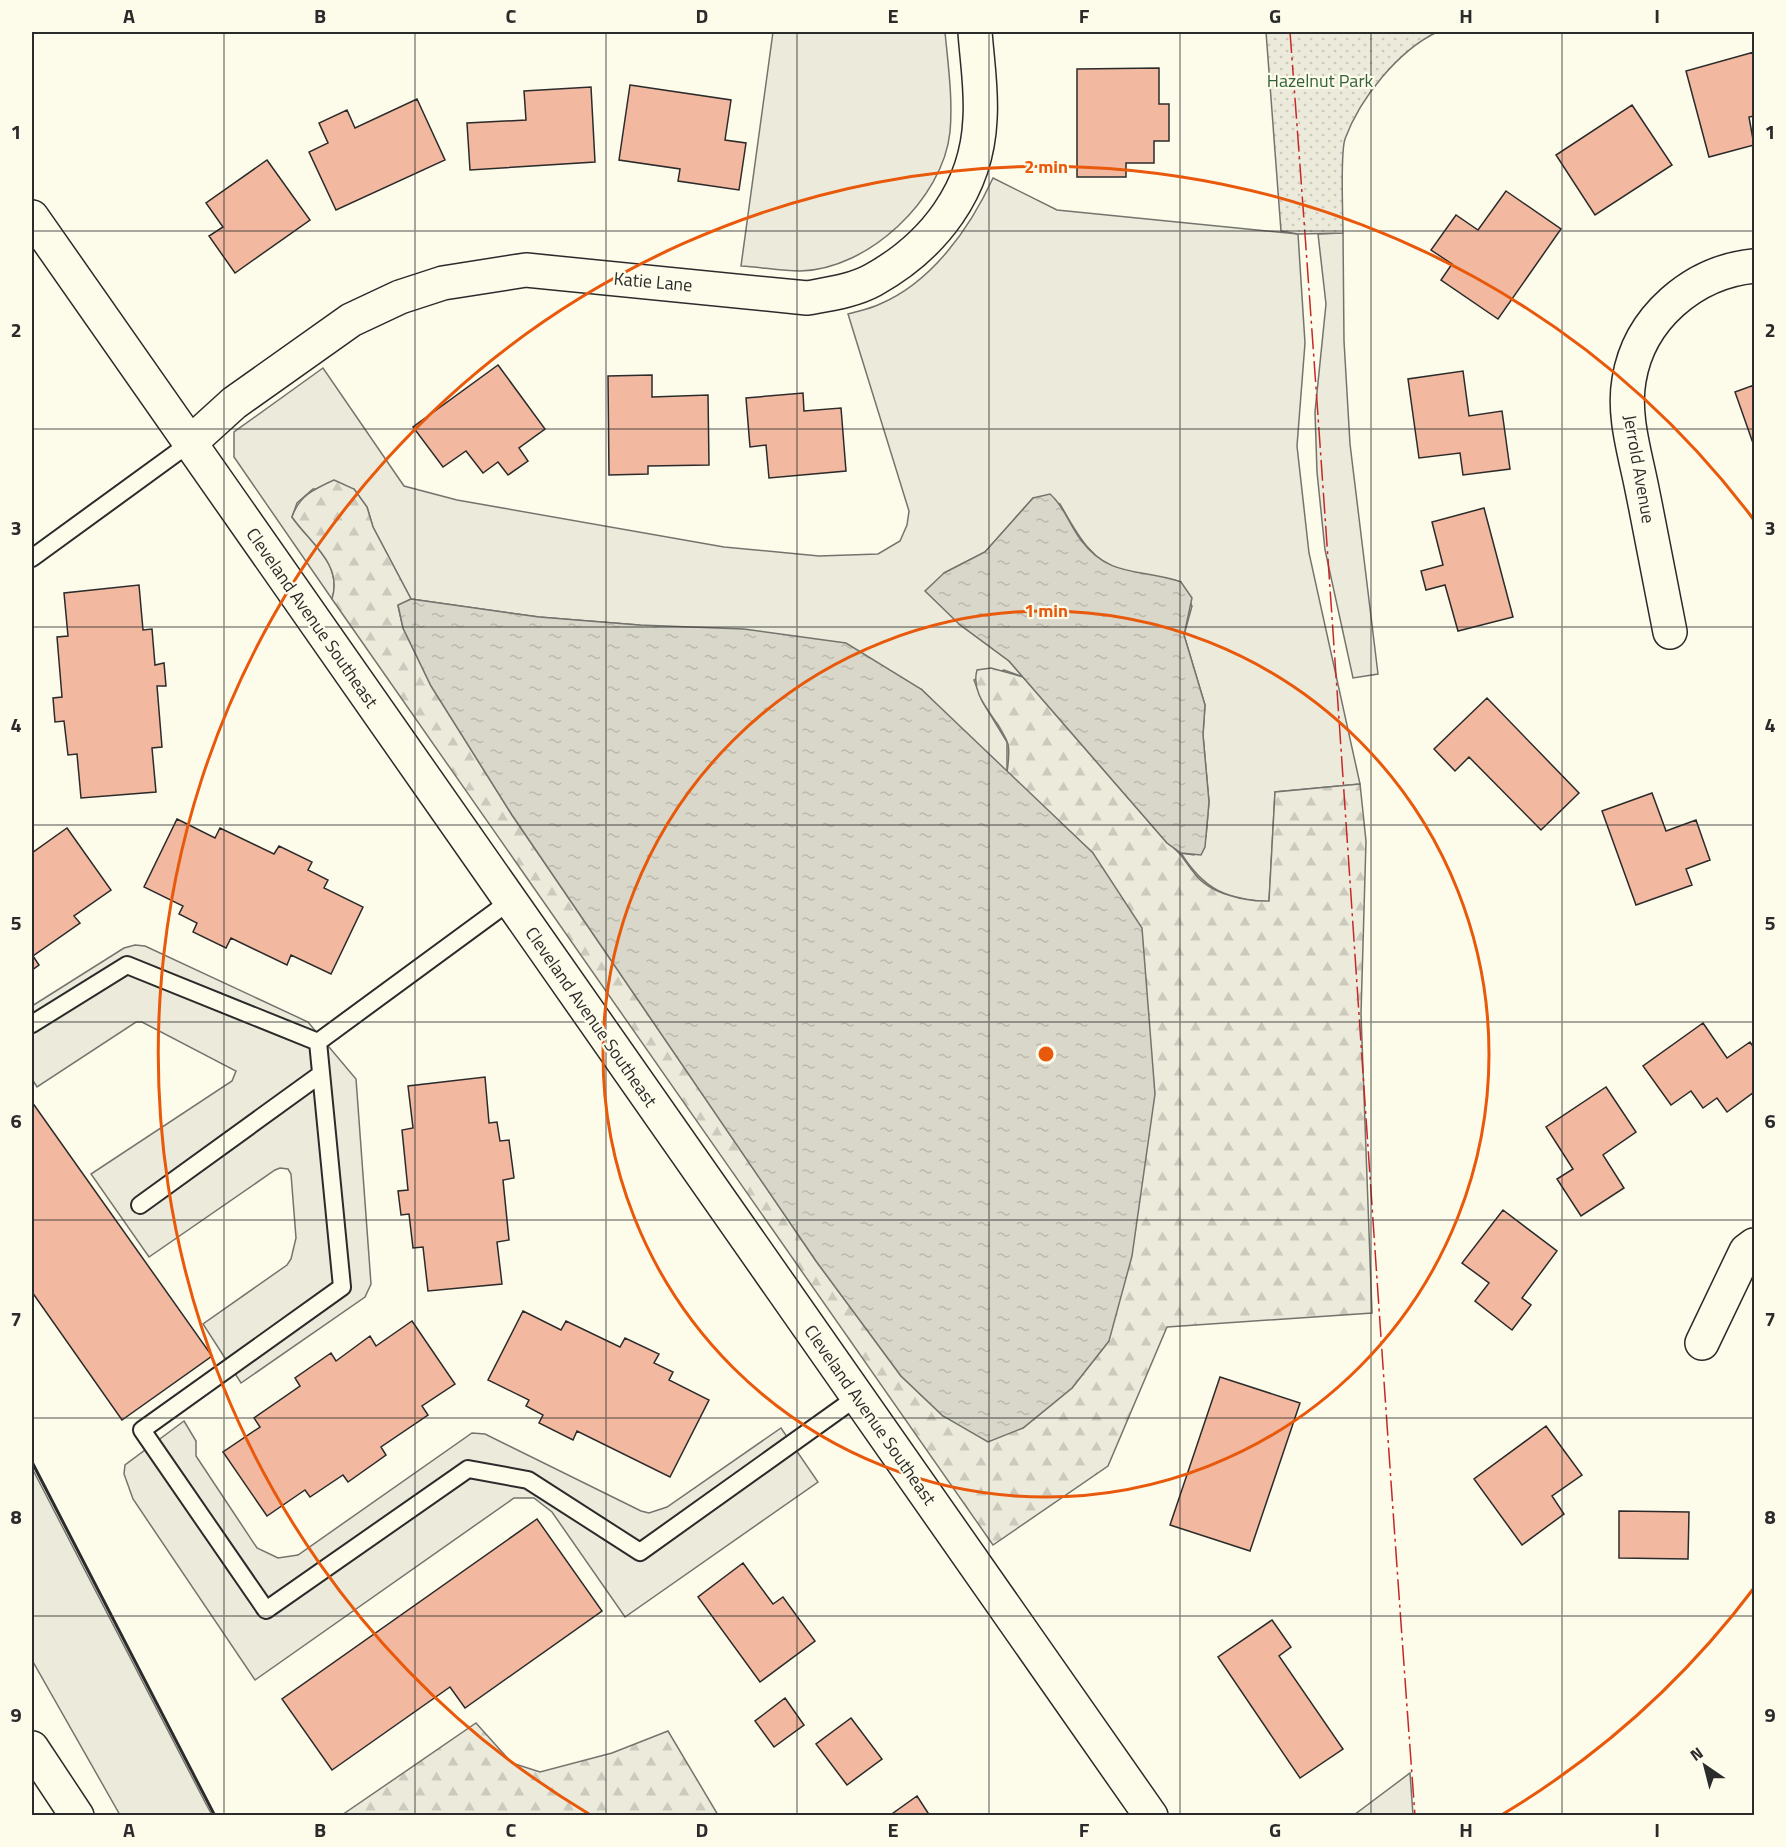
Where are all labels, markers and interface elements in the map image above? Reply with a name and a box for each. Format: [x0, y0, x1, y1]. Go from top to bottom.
text: A [123, 0, 135, 31]
text: B [314, 0, 326, 31]
text: C [506, 0, 517, 31]
text: D [696, 0, 708, 31]
text: E [887, 0, 899, 31]
text: F [1079, 0, 1090, 31]
text: G [1269, 0, 1281, 31]
text: H [1459, 0, 1473, 31]
text: I [1654, 0, 1660, 31]
park label: Hazelnut Park [1267, 67, 1374, 94]
text: 1 [10, 116, 22, 147]
text: 1 [1764, 116, 1776, 147]
text: 2 min [1024, 153, 1068, 180]
street label: Katie Lane [613, 265, 694, 298]
text: 2 [10, 314, 22, 345]
text: 2 [1764, 314, 1776, 345]
street label: Jerrold Avenue [1617, 412, 1662, 525]
text: 3 [10, 512, 22, 543]
text: 3 [1764, 512, 1776, 543]
street label: Cleveland Avenue Southeast [240, 522, 385, 714]
text: 1 min [1024, 597, 1068, 624]
text: 4 [10, 709, 22, 740]
text: 4 [1764, 709, 1776, 740]
text: 5 [10, 907, 22, 938]
text: 5 [1764, 907, 1776, 938]
street label: Cleveland Avenue Southeast [519, 921, 664, 1113]
centre of rings [1036, 1044, 1056, 1064]
text: 6 [10, 1105, 22, 1136]
text: 6 [1764, 1105, 1776, 1136]
text: 7 [10, 1303, 22, 1334]
text: 7 [1764, 1303, 1776, 1334]
street label: Cleveland Avenue Southeast [798, 1319, 943, 1511]
text: 8 [10, 1501, 22, 1532]
text: 8 [1764, 1501, 1776, 1532]
text: 9 [10, 1699, 22, 1730]
text: 9 [1764, 1699, 1776, 1730]
north arrow [1675, 1736, 1735, 1796]
text: N [1685, 1741, 1708, 1767]
text: A [123, 1814, 135, 1845]
text: B [314, 1814, 326, 1845]
text: C [506, 1814, 517, 1845]
text: D [696, 1814, 708, 1845]
text: E [887, 1814, 899, 1845]
text: F [1079, 1814, 1090, 1845]
text: G [1269, 1814, 1281, 1845]
text: H [1459, 1814, 1473, 1845]
text: I [1654, 1814, 1660, 1845]

